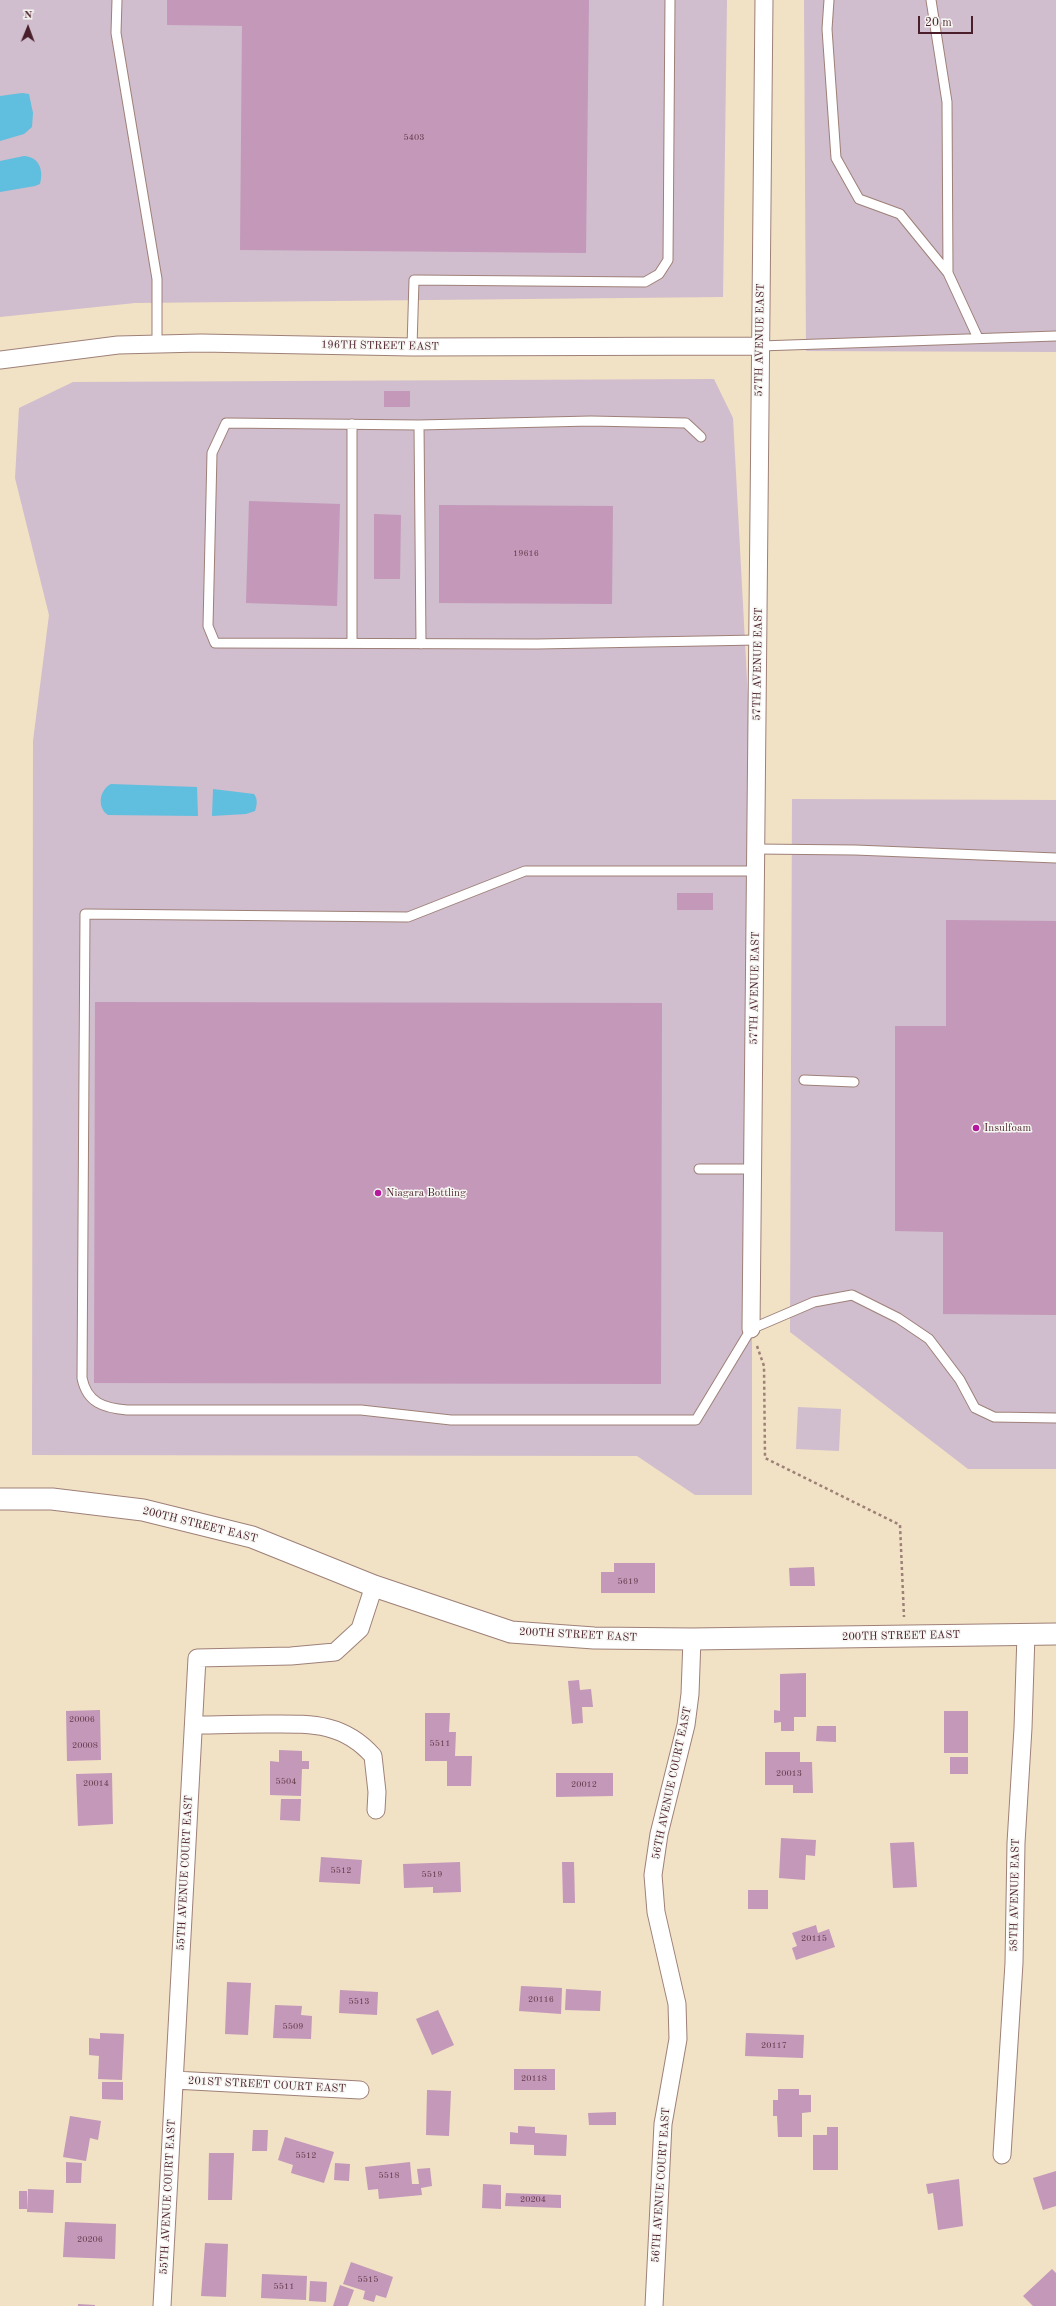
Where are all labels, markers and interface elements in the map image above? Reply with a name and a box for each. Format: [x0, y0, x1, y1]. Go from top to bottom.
north arrow [8, 8, 48, 48]
scale bar [920, 8, 975, 34]
text: N [24, 10, 33, 21]
text: 20 m [925, 17, 952, 29]
house number: 5403 [404, 133, 424, 143]
street label: 57TH AVENUE EAST [752, 283, 768, 397]
street label: 196TH STREET EAST [321, 338, 439, 354]
house number: 19616 [513, 549, 539, 559]
street label: 57TH AVENUE EAST [750, 607, 766, 721]
street label: 57TH AVENUE EAST [747, 931, 763, 1045]
place label: Insulfoam [984, 1121, 1031, 1135]
marker: Insulfoam [971, 1123, 981, 1133]
place label: Niagara Bottling [386, 1186, 466, 1200]
marker: Niagara Bottling [373, 1188, 383, 1198]
street label: 200TH STREET EAST [141, 1504, 259, 1546]
house number: 5619 [618, 1577, 638, 1587]
street label: 200TH STREET EAST [519, 1625, 637, 1645]
street label: 200TH STREET EAST [842, 1628, 960, 1644]
street label: 56TH AVENUE COURT EAST [649, 1706, 695, 1860]
house number: 20006 [69, 1715, 95, 1725]
house number: 5511 [430, 1739, 450, 1749]
house number: 20008 [72, 1741, 98, 1751]
house number: 20013 [776, 1769, 802, 1779]
house number: 5504 [276, 1777, 296, 1787]
house number: 20014 [83, 1779, 109, 1789]
house number: 20012 [571, 1780, 597, 1790]
street label: 55TH AVENUE COURT EAST [174, 1795, 196, 1951]
street label: 58TH AVENUE EAST [1007, 1838, 1023, 1952]
house number: 5512 [331, 1866, 351, 1876]
house number: 5519 [422, 1870, 442, 1880]
house number: 20115 [801, 1934, 827, 1944]
house number: 20116 [528, 1995, 554, 2005]
house number: 5513 [349, 1997, 369, 2007]
house number: 5509 [283, 2022, 303, 2032]
house number: 20117 [761, 2041, 787, 2051]
street label: 201ST STREET COURT EAST [188, 2074, 346, 2096]
house number: 20118 [521, 2074, 547, 2084]
street label: 56TH AVENUE COURT EAST [649, 2107, 673, 2263]
street label: 55TH AVENUE COURT EAST [157, 2119, 179, 2275]
house number: 5512 [296, 2151, 316, 2161]
house number: 5518 [379, 2171, 399, 2181]
house number: 20204 [520, 2195, 546, 2205]
house number: 20206 [77, 2235, 103, 2245]
house number: 5515 [358, 2275, 378, 2285]
house number: 5511 [274, 2282, 294, 2292]

